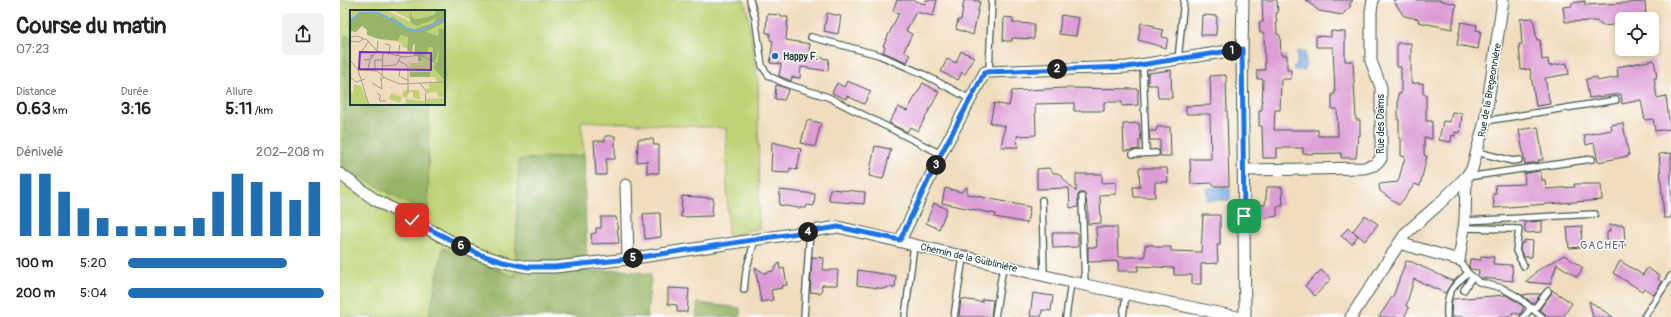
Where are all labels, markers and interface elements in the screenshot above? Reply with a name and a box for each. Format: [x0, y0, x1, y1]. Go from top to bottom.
inset map [350, 10, 445, 105]
text: Course du matin [16, 12, 167, 40]
map controls [1615, 12, 1659, 56]
button: locate [1615, 12, 1659, 56]
button: share [282, 13, 324, 55]
text: 07:23 [16, 41, 49, 57]
pin: 1 [1222, 41, 1242, 61]
street label: Rue de la Bregeonnière [1476, 42, 1504, 138]
text: 1 [1230, 44, 1234, 57]
marker: Happy F. [770, 51, 780, 61]
place label: Happy F. [783, 51, 818, 63]
pin: 2 [1047, 59, 1067, 79]
text: 2 [1054, 62, 1060, 75]
text: Distance [16, 85, 56, 98]
text: Durée [121, 85, 148, 98]
text: Allure [225, 85, 252, 98]
street label: Rue des Daims [1375, 93, 1387, 154]
text: 0.63 [16, 98, 51, 119]
text: 3:16 [121, 98, 151, 119]
text: 5:11 [225, 98, 252, 119]
text: km [51, 104, 67, 117]
text: /km [252, 104, 273, 117]
text: Dénivelé [16, 144, 63, 160]
text: 202–208 m [256, 144, 324, 160]
pin: 3 [926, 155, 946, 175]
text: 3 [933, 158, 939, 171]
pin [1227, 199, 1261, 233]
pin [395, 203, 429, 237]
icon: arrive [1233, 205, 1255, 227]
icon: check [401, 209, 423, 231]
pin: 4 [798, 222, 818, 242]
text: 4 [805, 225, 811, 238]
pin: 6 [451, 236, 471, 256]
text: 6 [458, 239, 464, 252]
district label: GACHET [1580, 239, 1626, 252]
street label: Chemin de la Guiblinière [919, 241, 1018, 275]
pin: 5 [623, 248, 643, 268]
text: 5 [630, 251, 636, 264]
text: 100 m [16, 255, 53, 271]
text: 5:20 [80, 255, 107, 271]
text: 200 m [16, 285, 55, 301]
text: 5:04 [80, 285, 107, 301]

